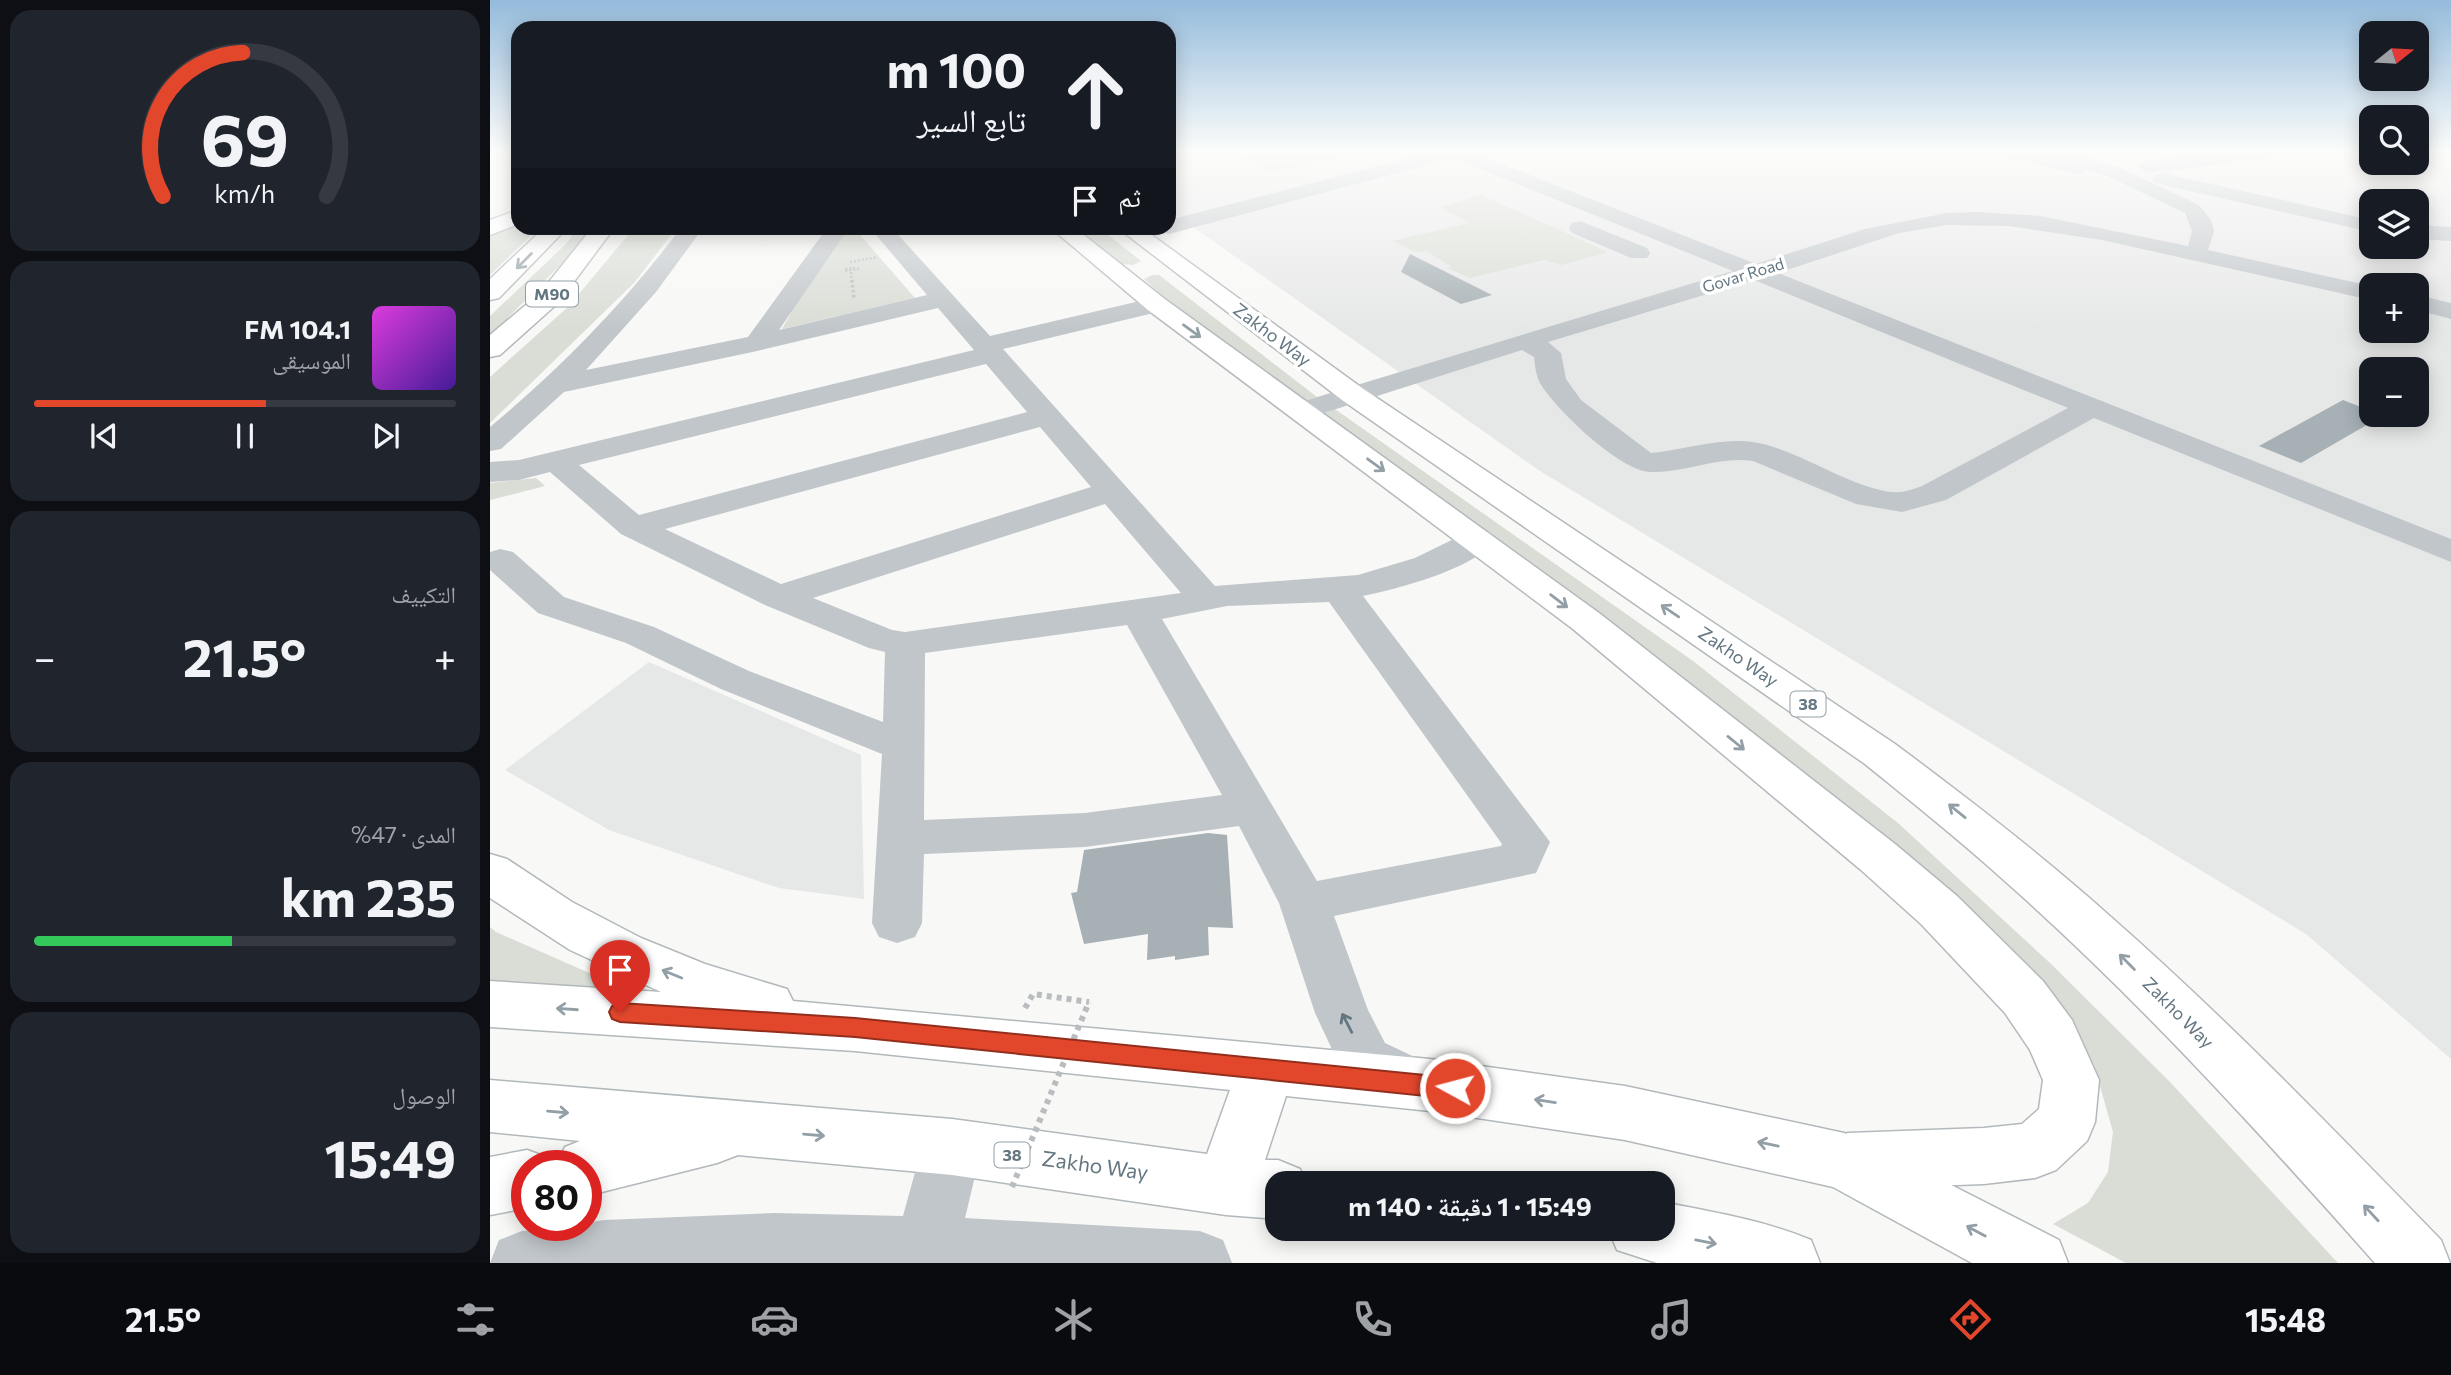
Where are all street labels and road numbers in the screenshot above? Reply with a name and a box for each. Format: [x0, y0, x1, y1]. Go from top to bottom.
street label: Govar Road [1700, 253, 1786, 296]
road number: M90 [526, 282, 578, 306]
street label: Zakho Way [1229, 298, 1316, 371]
street label: Zakho Way [1694, 621, 1783, 691]
road number: 38 [1790, 692, 1826, 716]
street label: Zakho Way [2139, 972, 2219, 1052]
road number: 38 [994, 1142, 1030, 1168]
street label: Zakho Way [1040, 1145, 1150, 1184]

